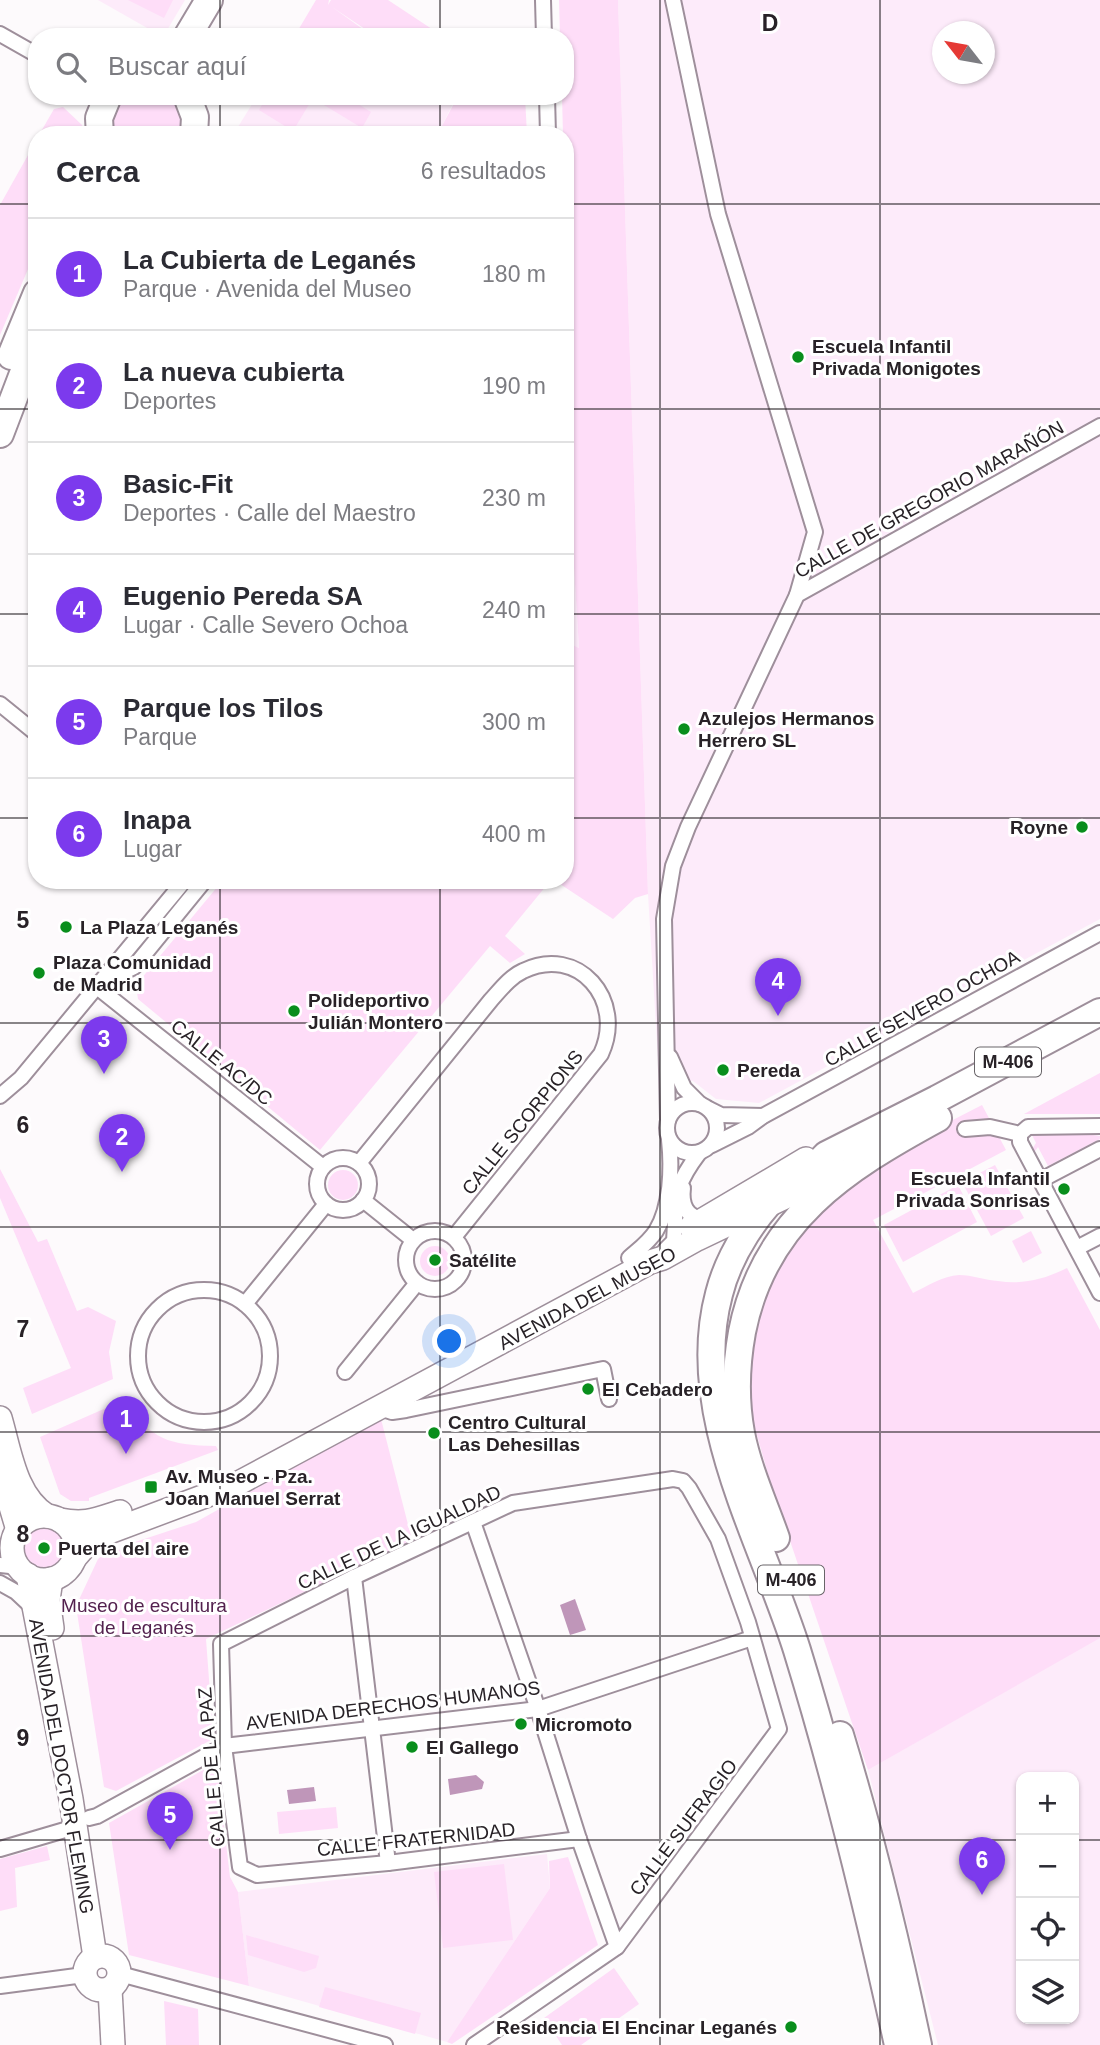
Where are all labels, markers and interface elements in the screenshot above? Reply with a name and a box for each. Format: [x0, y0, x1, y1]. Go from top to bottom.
text: D [762, 10, 778, 36]
north arrow [932, 21, 995, 84]
search box [28, 28, 574, 105]
icon: search [52, 48, 90, 86]
text: Buscar aquí [108, 51, 247, 81]
text: Cerca [56, 155, 139, 188]
text: 6 resultados [421, 158, 546, 184]
text: La Cubierta de Leganés [123, 245, 416, 275]
text: 1 [73, 261, 85, 287]
text: 180 m [482, 261, 546, 287]
text: Parque · Avenida del Museo [123, 276, 412, 302]
place label: Escuela Infantil Privada Monigotes [812, 336, 981, 379]
marker: Escuela Infantil Privada Monigotes [790, 349, 806, 365]
text: La nueva cubierta [123, 357, 344, 387]
text: 2 [73, 373, 85, 399]
text: 190 m [482, 373, 546, 399]
text: Deportes [123, 388, 216, 414]
street label: CALLE DE GREGORIO MARAÑÓN [791, 417, 1067, 582]
text: Basic-Fit [123, 469, 233, 499]
text: 3 [73, 485, 85, 511]
text: 230 m [482, 485, 546, 511]
text: Deportes · Calle del Maestro [123, 500, 416, 526]
text: Eugenio Pereda SA [123, 581, 363, 611]
text: 4 [73, 597, 85, 623]
text: 240 m [482, 597, 546, 623]
text: Lugar · Calle Severo Ochoa [123, 612, 408, 638]
text: Parque los Tilos [123, 693, 323, 723]
place label: Azulejos Hermanos Herrero SL [698, 708, 874, 751]
text: 5 [73, 709, 85, 735]
text: 300 m [482, 709, 546, 735]
marker: Azulejos Hermanos Herrero SL [676, 721, 692, 737]
text: Parque [123, 724, 197, 750]
text: Inapa [123, 805, 191, 835]
place label: Royne [1010, 817, 1068, 838]
marker: Royne [1074, 819, 1090, 835]
text: 6 [73, 821, 85, 847]
text: 400 m [482, 821, 546, 847]
text: Lugar [123, 836, 182, 862]
text: 5 [17, 907, 30, 933]
place label: La Plaza Leganés [80, 917, 238, 938]
marker: La Plaza Leganés [58, 919, 74, 935]
street label: CALLE SEVERO OCHOA [821, 946, 1024, 1071]
place label: Plaza Comunidad de Madrid [53, 952, 211, 995]
pin: 4 [755, 958, 801, 1016]
marker: Plaza Comunidad de Madrid [31, 965, 47, 981]
place label: Polideportivo Julián Montero [308, 990, 443, 1033]
marker: Polideportivo Julián Montero [286, 1003, 302, 1019]
street label: CALLE AC/DC [167, 1015, 276, 1109]
pin: 3 [81, 1016, 127, 1074]
street label: CALLE SCORPIONS [458, 1046, 587, 1199]
road number: M-406 [975, 1048, 1041, 1077]
place label: Pereda [737, 1060, 801, 1081]
marker: Pereda [715, 1062, 731, 1078]
text: 6 [17, 1112, 29, 1138]
pin: 2 [99, 1114, 145, 1172]
place label: Escuela Infantil Privada Sonrisas [896, 1168, 1050, 1211]
marker: Escuela Infantil Privada Sonrisas [1056, 1181, 1072, 1197]
street label: AVENIDA DEL MUSEO [495, 1243, 679, 1354]
place label: Satélite [449, 1250, 517, 1271]
marker: Satélite [427, 1252, 443, 1268]
text: 7 [17, 1316, 29, 1342]
your location [432, 1324, 466, 1358]
place label: El Cebadero [602, 1379, 713, 1400]
marker: El Cebadero [580, 1381, 596, 1397]
pin: 1 [103, 1396, 149, 1454]
place label: Centro Cultural Las Dehesillas [448, 1412, 586, 1455]
marker: Centro Cultural Las Dehesillas [426, 1425, 442, 1441]
place label: Av. Museo - Pza. Joan Manuel Serrat [165, 1466, 341, 1509]
marker: Av. Museo - Pza. Joan Manuel Serrat [143, 1479, 159, 1495]
street label: CALLE DE LA IGUALDAD [294, 1481, 504, 1594]
text: 8 [17, 1521, 30, 1547]
place label: Puerta del aire [58, 1538, 189, 1559]
marker: Puerta del aire [36, 1540, 52, 1556]
road number: M-406 [758, 1566, 824, 1595]
park label: Museo de escultura de Leganés [61, 1595, 227, 1638]
street label: AVENIDA DEL DOCTOR FLEMING [25, 1617, 98, 1915]
street label: AVENIDA DERECHOS HUMANOS [245, 1677, 541, 1734]
street label: CALLE DE LA PAZ [194, 1686, 229, 1848]
place label: Micromoto [535, 1714, 632, 1735]
marker: Micromoto [513, 1716, 529, 1732]
text: 9 [17, 1725, 29, 1751]
place label: El Gallego [426, 1737, 519, 1758]
marker: El Gallego [404, 1739, 420, 1755]
street label: CALLE SUFRAGIO [625, 1755, 741, 1899]
map controls [1016, 1772, 1079, 2024]
button: + [1016, 1772, 1079, 1835]
pin: 5 [147, 1792, 193, 1850]
street label: CALLE FRATERNIDAD [316, 1819, 516, 1860]
button: − [1016, 1835, 1079, 1898]
pin: 6 [959, 1837, 1005, 1895]
button: locate [1016, 1898, 1079, 1961]
button: layers [1016, 1961, 1079, 2024]
place label: Residencia El Encinar Leganés [496, 2017, 777, 2038]
marker: Residencia El Encinar Leganés [783, 2019, 799, 2035]

